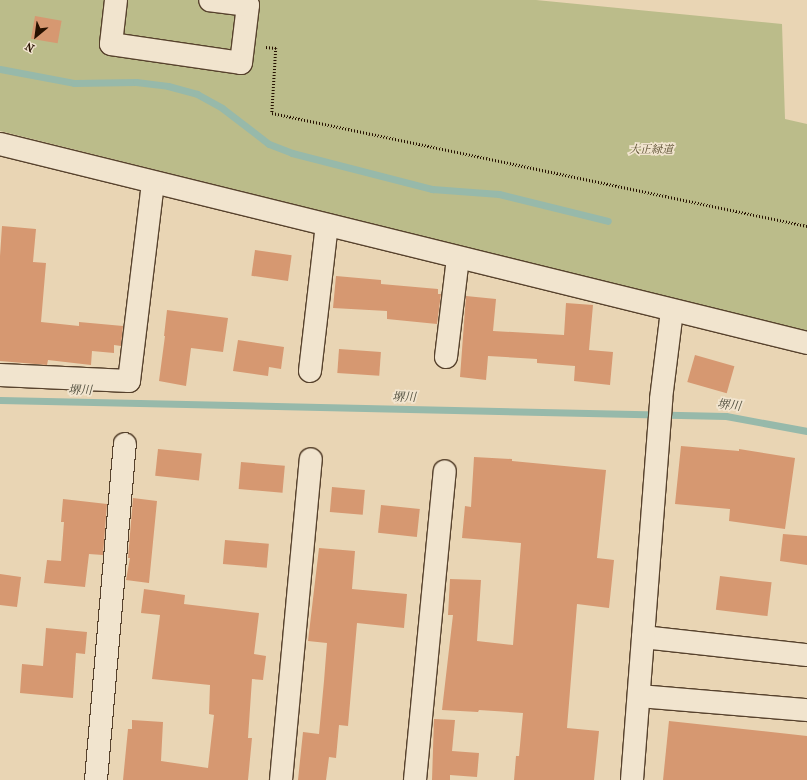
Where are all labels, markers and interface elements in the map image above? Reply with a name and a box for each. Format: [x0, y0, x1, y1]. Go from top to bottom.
north arrow [16, 16, 56, 56]
text: N [23, 39, 37, 55]
park label: 大正緑道 [629, 143, 673, 157]
water label: 堺川 [68, 384, 92, 398]
water label: 堺川 [392, 391, 416, 405]
water label: 堺川 [716, 398, 742, 414]

